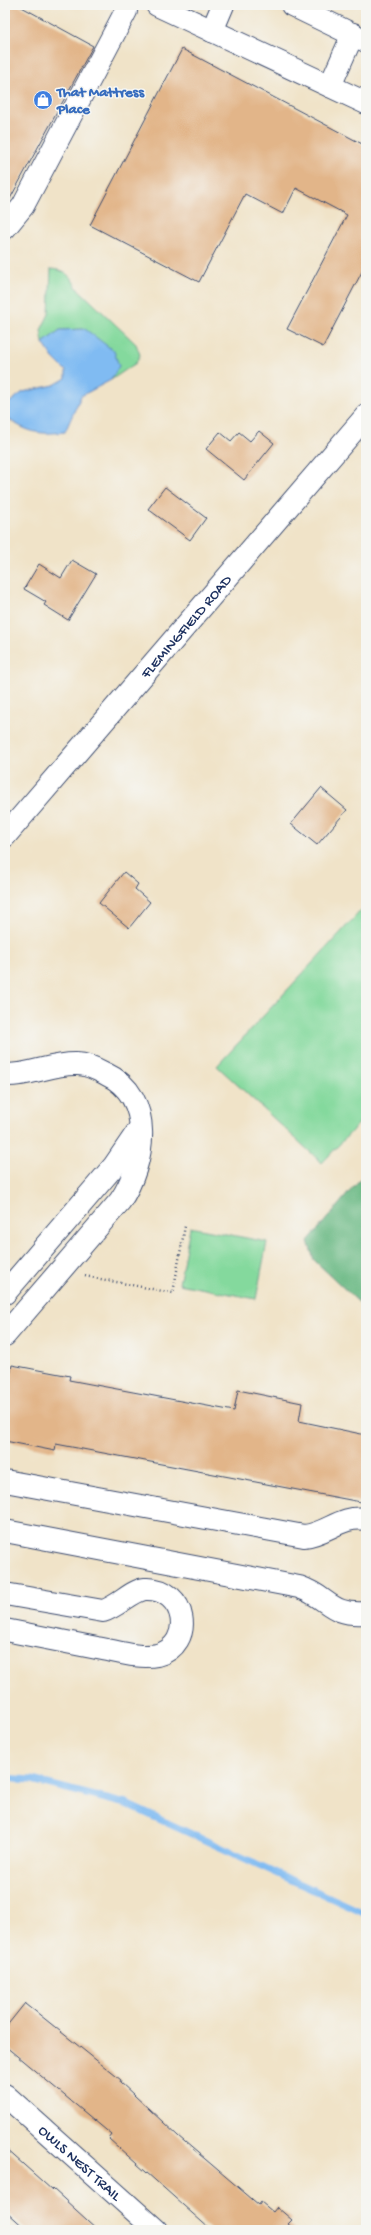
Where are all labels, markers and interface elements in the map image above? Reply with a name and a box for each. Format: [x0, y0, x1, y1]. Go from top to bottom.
place label: That Mattress Place [56, 84, 145, 119]
shop icon: That Mattress Place [32, 89, 54, 111]
street label: FLEMINGFIELD ROAD [137, 572, 237, 683]
street label: OWLS NEST TRAIL [34, 2122, 124, 2206]

